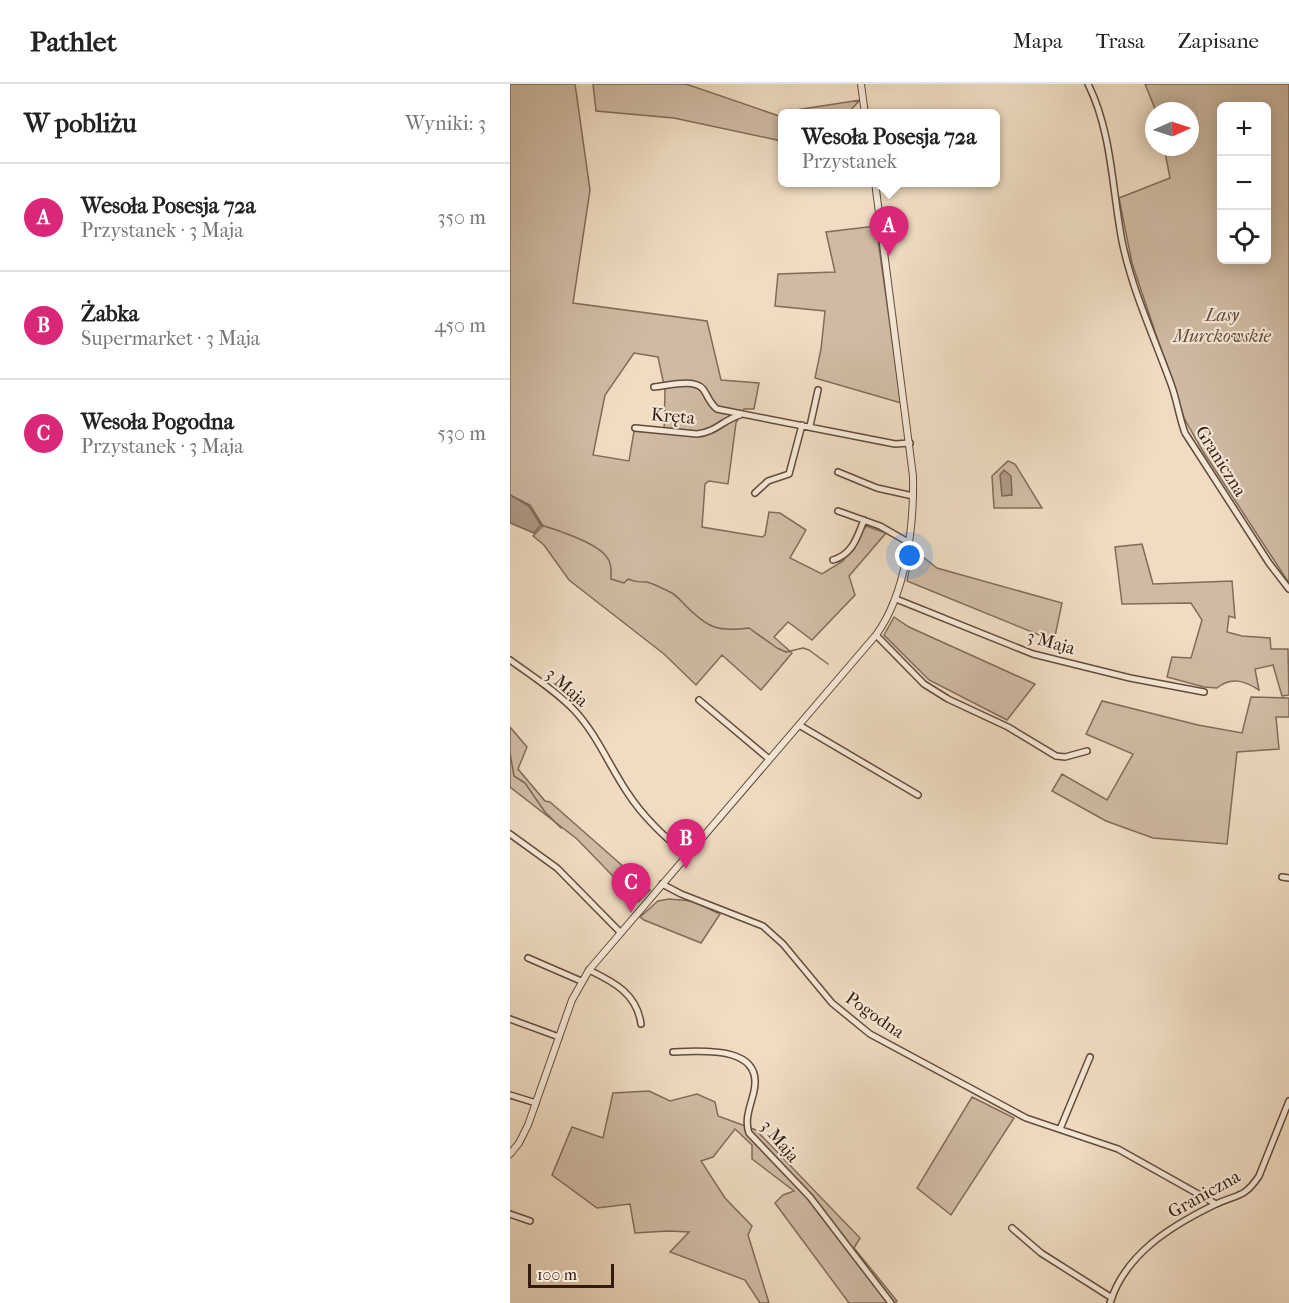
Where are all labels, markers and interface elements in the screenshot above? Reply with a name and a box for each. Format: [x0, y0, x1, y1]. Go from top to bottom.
text: Pathlet [30, 25, 117, 58]
text: Mapa [1013, 29, 1063, 53]
text: Trasa [1096, 29, 1145, 53]
text: Zapisane [1178, 29, 1259, 53]
north arrow [1145, 102, 1199, 156]
map controls [1217, 102, 1271, 264]
button: + [1217, 102, 1271, 156]
text: W pobliżu [24, 108, 137, 139]
popup [778, 109, 1000, 187]
text: Wyniki: 3 [405, 112, 486, 135]
text: Wesoła Posesja 72a [802, 124, 976, 150]
text: Przystanek [802, 150, 897, 173]
button: − [1217, 156, 1271, 210]
text: Wesoła Posesja 72a [81, 193, 256, 219]
text: A [37, 206, 50, 229]
text: 350 m [437, 206, 486, 229]
pin: A [870, 206, 908, 256]
button: locate [1217, 210, 1271, 264]
text: Przystanek · 3 Maja [81, 219, 243, 242]
text: Żabka [81, 301, 139, 327]
park label: Lasy Murckowskie [1171, 305, 1272, 347]
text: B [37, 314, 50, 337]
text: 450 m [434, 314, 486, 337]
text: Supermarket · 3 Maja [81, 327, 260, 350]
street label: Kręta [650, 404, 697, 429]
text: Wesoła Pogodna [81, 409, 234, 435]
text: C [37, 422, 50, 445]
text: 530 m [437, 422, 486, 445]
street label: Graniczna [1191, 422, 1251, 501]
text: Przystanek · 3 Maja [81, 435, 243, 458]
your location [895, 541, 924, 570]
street label: 3 Maja [1024, 626, 1078, 660]
street label: 3 Maja [541, 663, 593, 712]
pin: B [666, 820, 705, 869]
pin: C [612, 864, 650, 913]
street label: Pogodna [841, 988, 909, 1044]
street label: 3 Maja [756, 1116, 804, 1167]
street label: Graniczna [1165, 1166, 1244, 1223]
scale bar [528, 1261, 614, 1288]
text: 100 m [537, 1265, 577, 1284]

